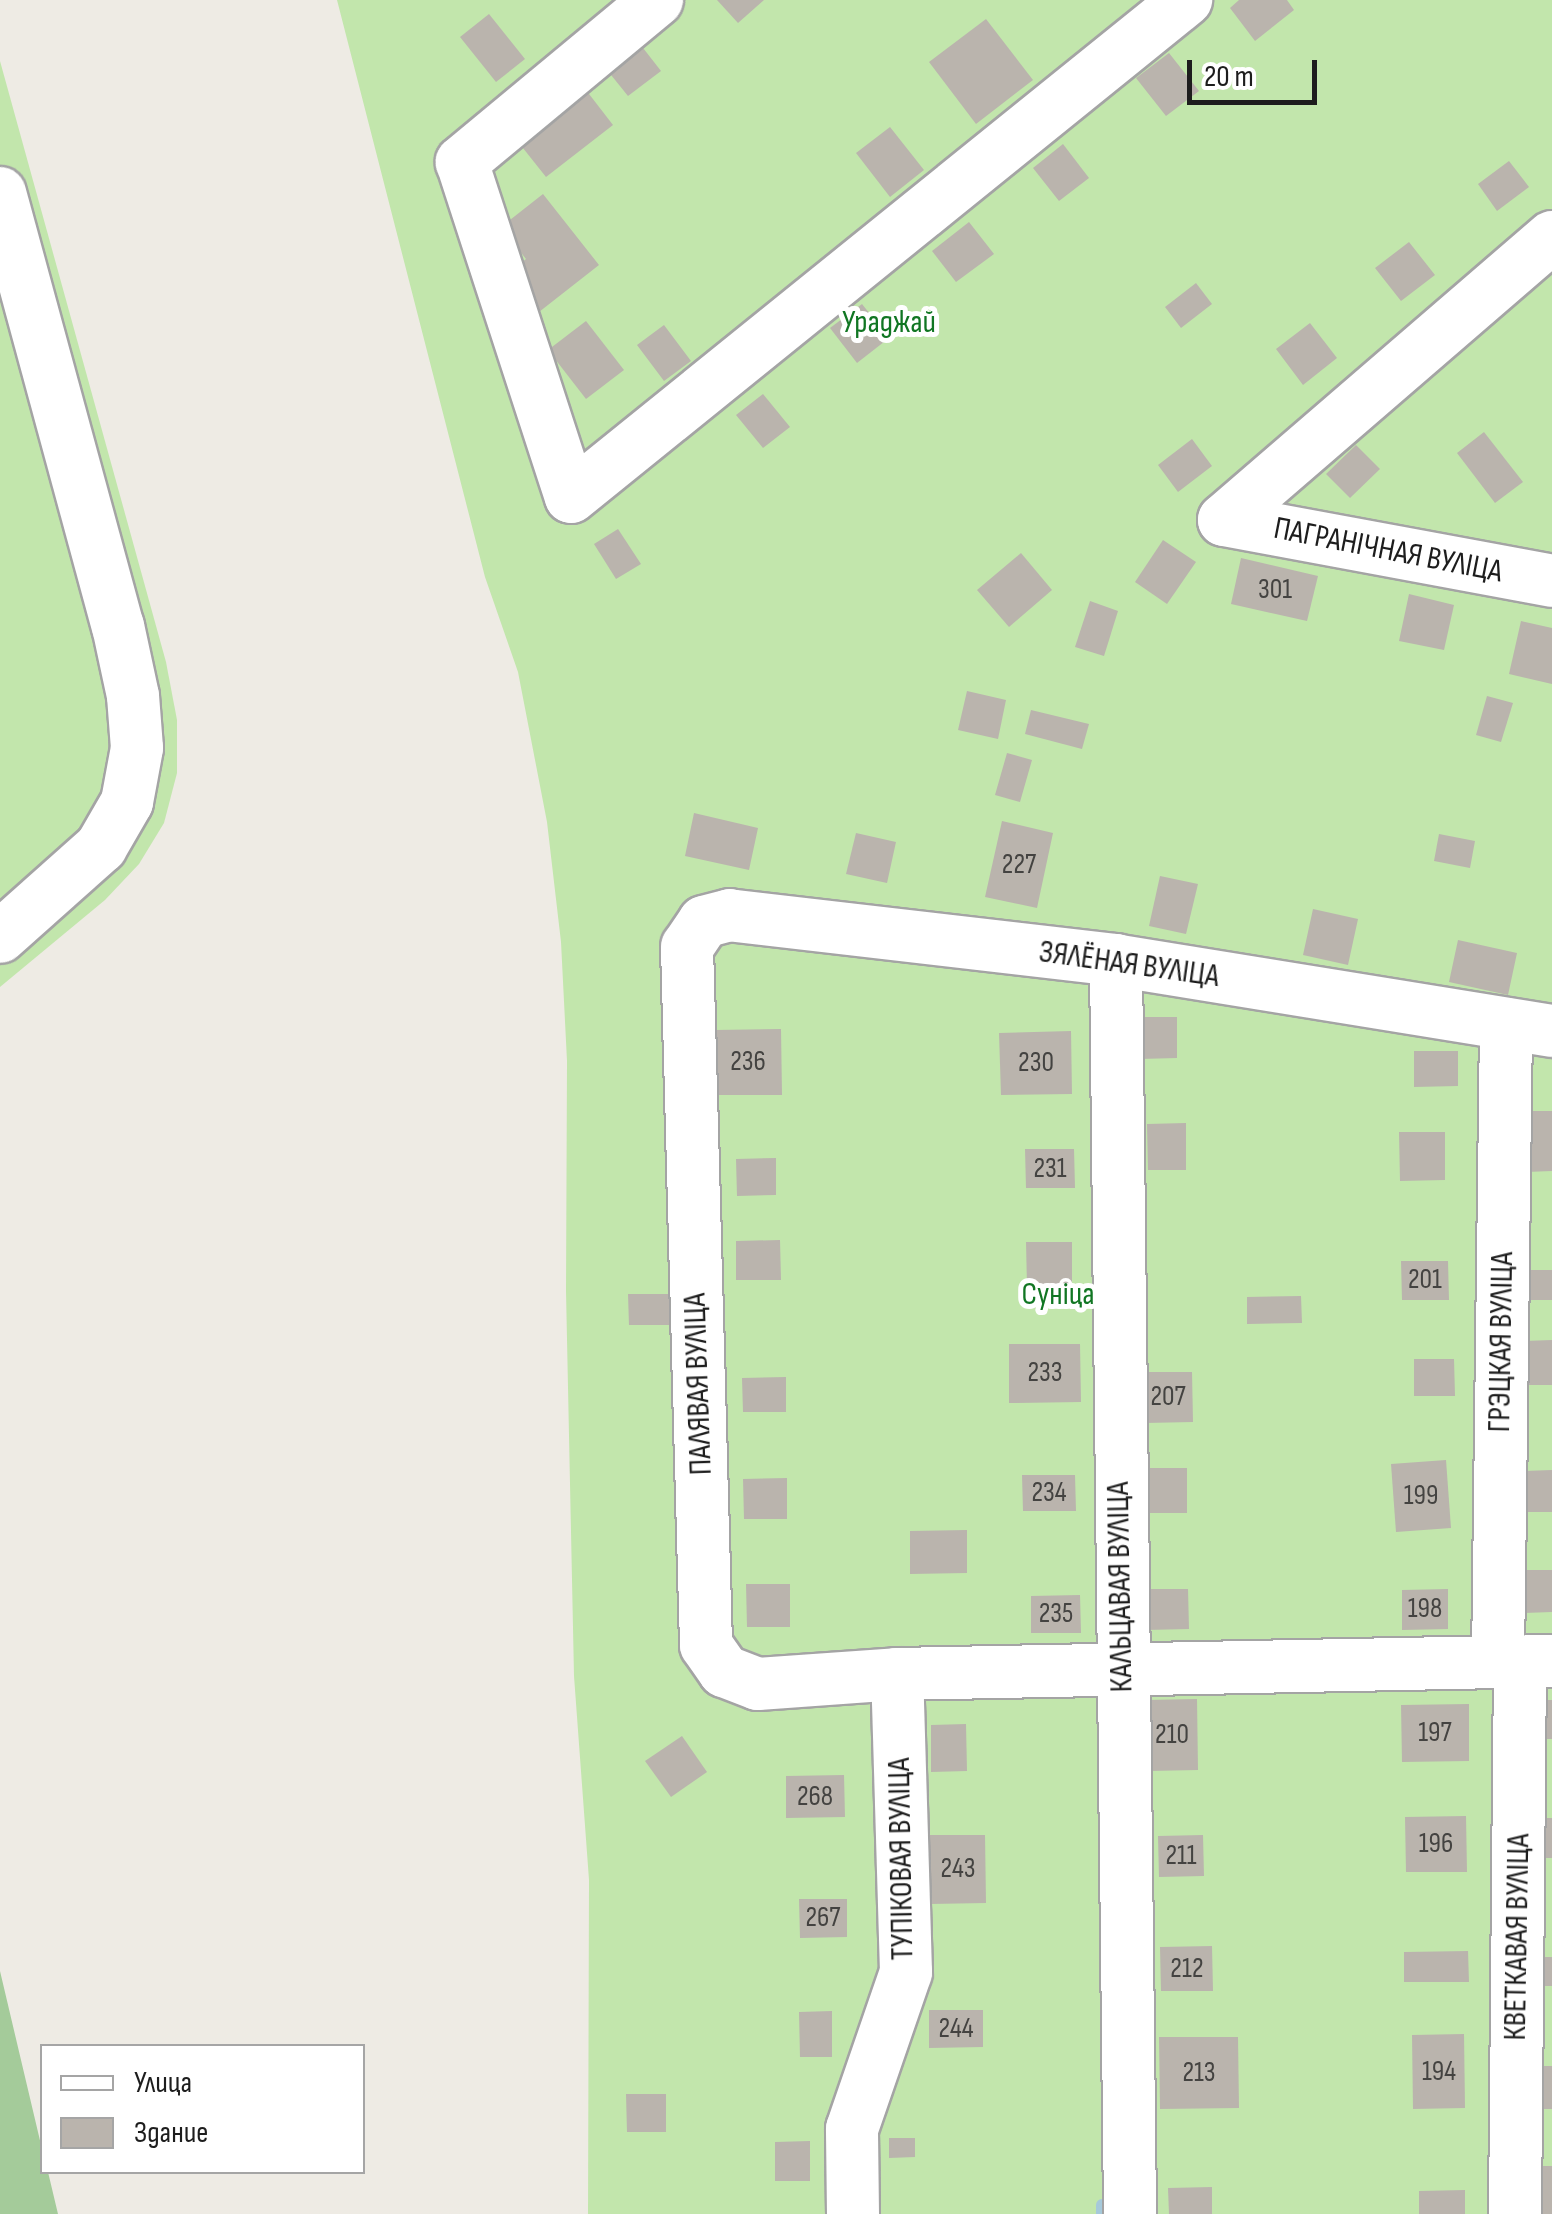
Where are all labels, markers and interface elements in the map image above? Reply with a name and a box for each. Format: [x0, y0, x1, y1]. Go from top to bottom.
scale bar [1192, 40, 1322, 102]
text: 20 m [1204, 59, 1254, 95]
park label: Ураджай [842, 304, 936, 342]
street label: ПАГРАНІЧНАЯ ВУЛІЦА [1270, 510, 1506, 592]
house number: 301 [1258, 573, 1292, 607]
house number: 227 [1002, 848, 1036, 882]
street label: ЗЯЛЁНАЯ ВУЛІЦА [1036, 933, 1222, 997]
house number: 236 [730, 1045, 766, 1079]
house number: 230 [1018, 1046, 1054, 1080]
house number: 231 [1033, 1152, 1067, 1186]
street label: ГРЭЦКАЯ ВУЛІЦА [1481, 1251, 1523, 1433]
house number: 201 [1408, 1263, 1442, 1297]
park label: Суніца [1021, 1276, 1095, 1314]
street label: ПАЛЯВАЯ ВУЛІЦА [677, 1292, 721, 1476]
house number: 233 [1027, 1356, 1063, 1390]
house number: 207 [1150, 1380, 1186, 1414]
house number: 234 [1031, 1476, 1067, 1510]
house number: 199 [1404, 1479, 1438, 1513]
street label: КАЛЬЦАВАЯ ВУЛІЦА [1100, 1481, 1142, 1693]
house number: 198 [1408, 1592, 1442, 1626]
house number: 235 [1039, 1597, 1073, 1631]
house number: 197 [1418, 1716, 1452, 1750]
house number: 210 [1155, 1718, 1189, 1752]
street label: ТУПІКОВАЯ ВУЛІЦА [881, 1757, 923, 1961]
house number: 268 [797, 1780, 833, 1814]
house number: 196 [1419, 1827, 1453, 1861]
street label: КВЕТКАВАЯ ВУЛІЦА [1497, 1833, 1539, 2041]
house number: 211 [1165, 1839, 1197, 1873]
house number: 243 [941, 1852, 975, 1886]
house number: 267 [806, 1901, 840, 1935]
house number: 212 [1170, 1952, 1204, 1986]
house number: 244 [939, 2012, 973, 2046]
legend [40, 2044, 365, 2174]
house number: 194 [1422, 2055, 1456, 2089]
house number: 213 [1182, 2056, 1216, 2090]
text: Улица [134, 2065, 192, 2101]
text: Здание [134, 2115, 208, 2151]

